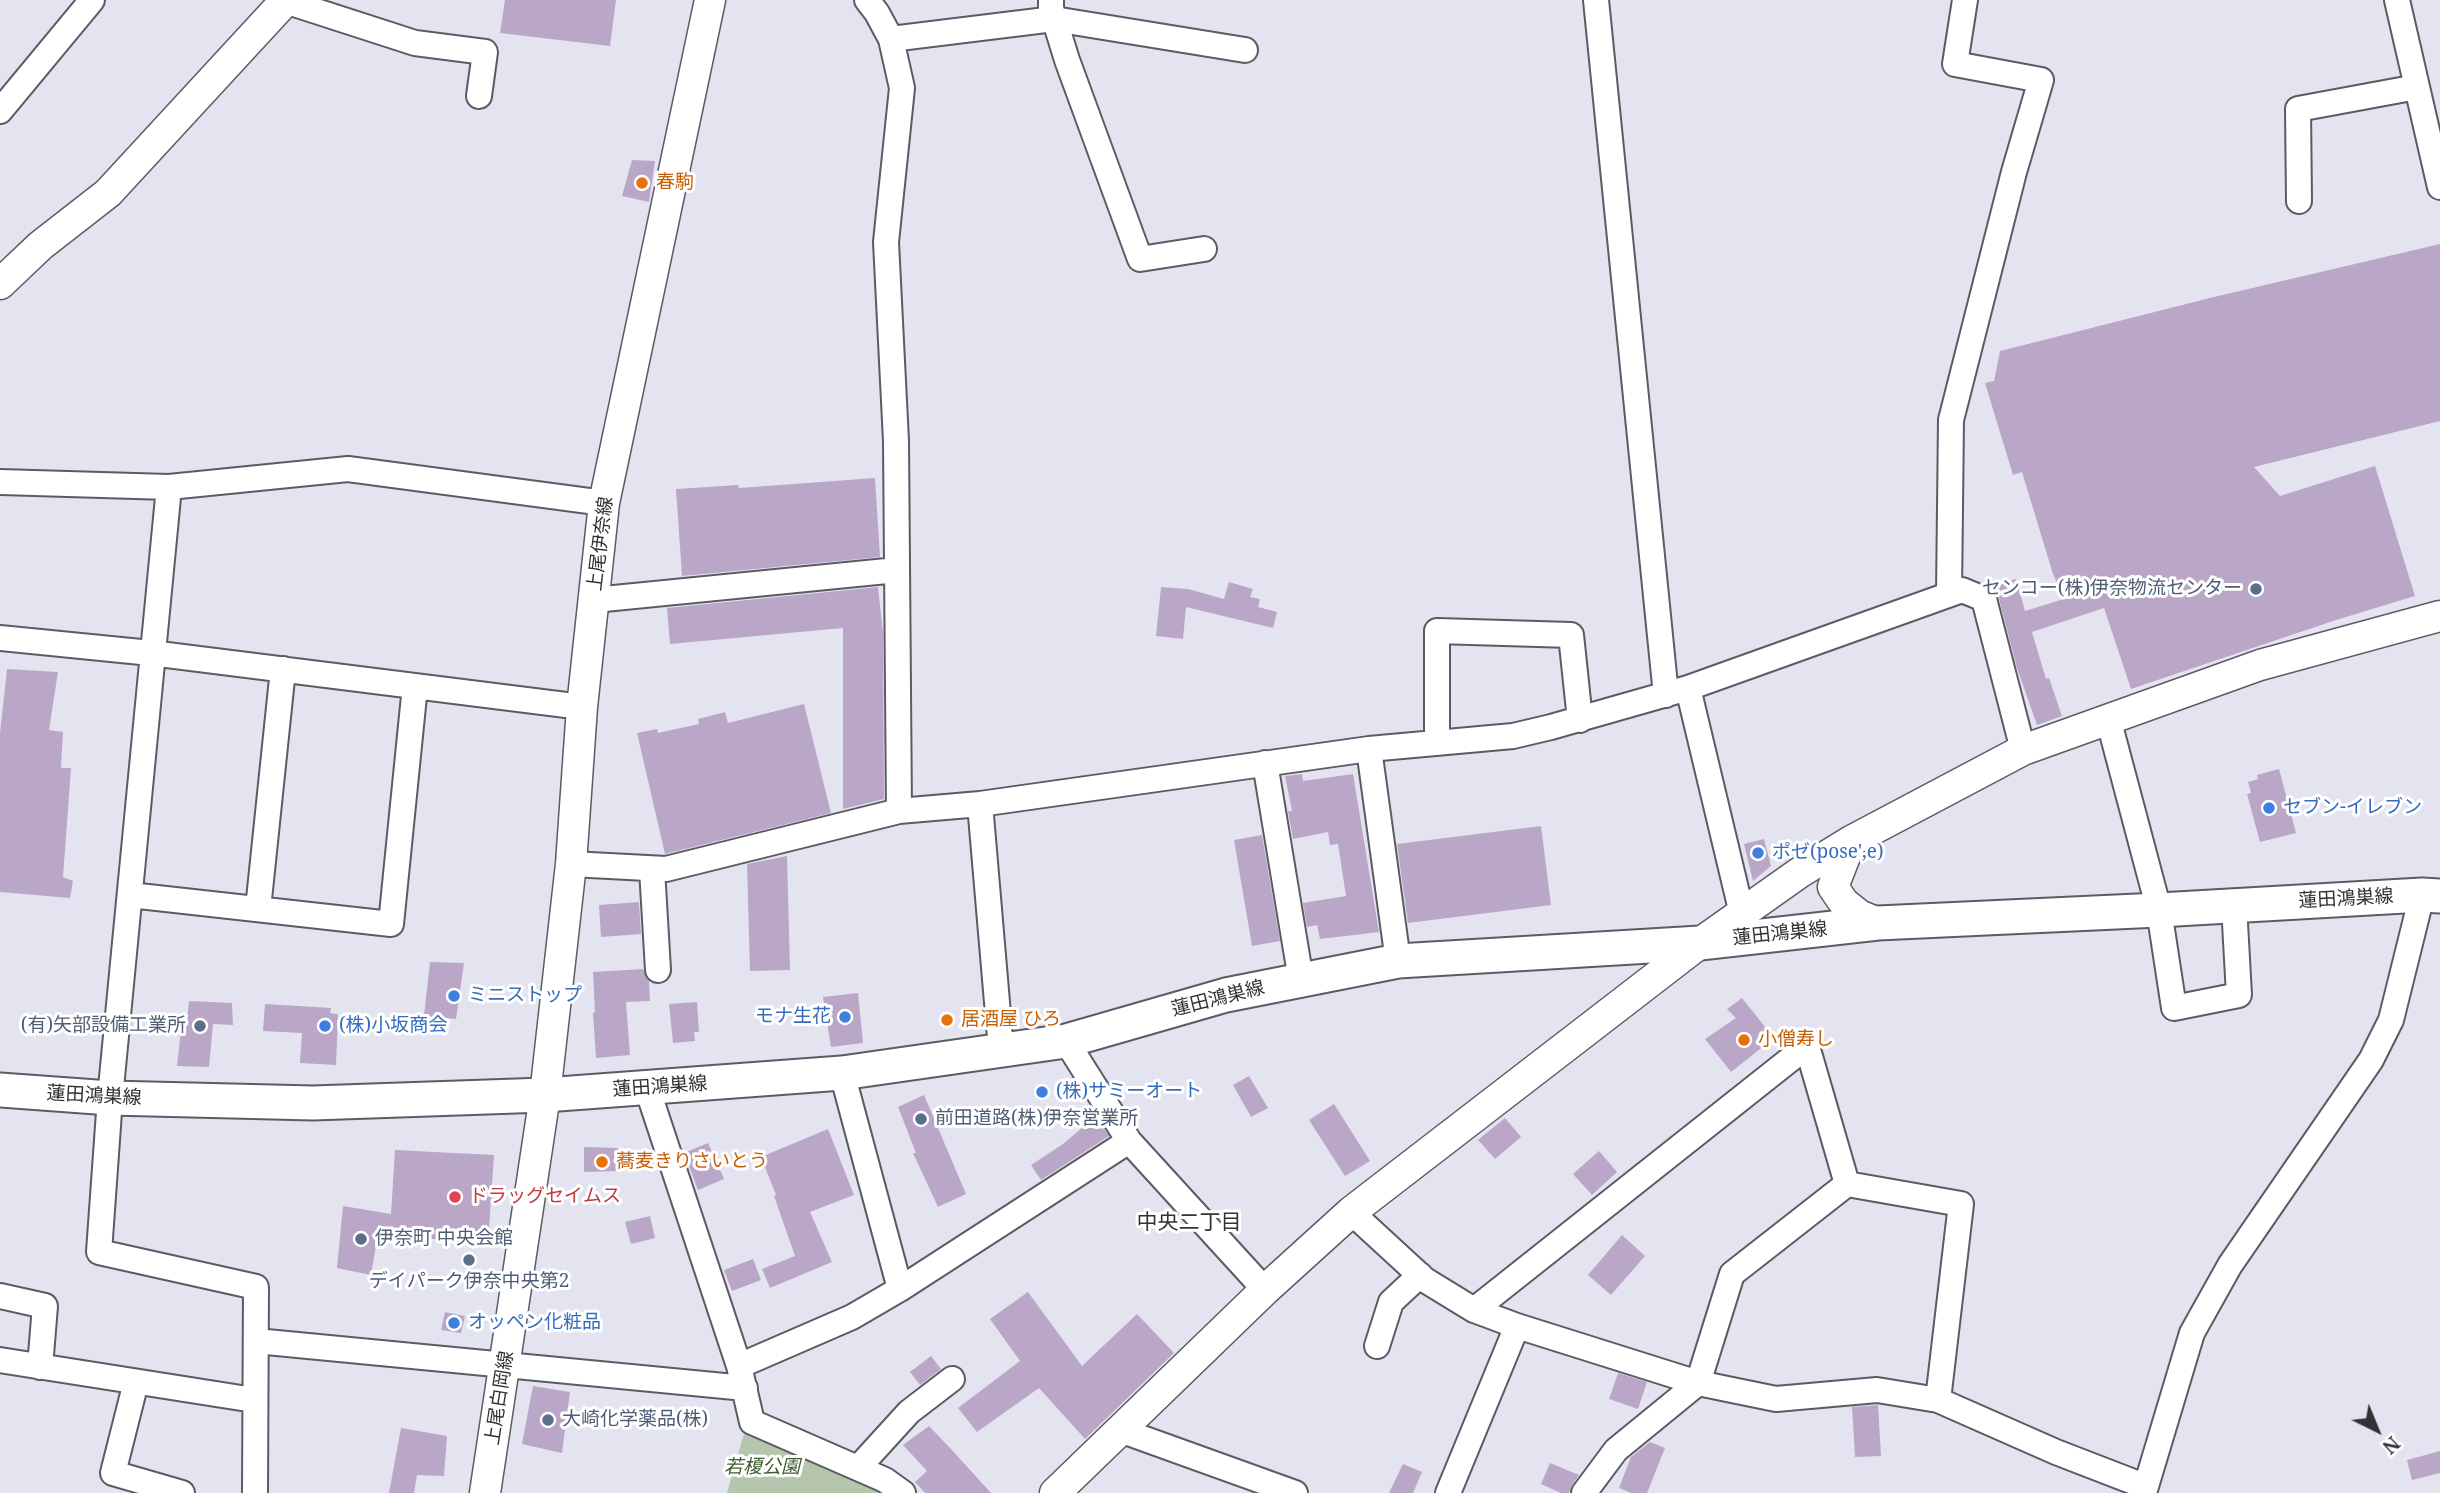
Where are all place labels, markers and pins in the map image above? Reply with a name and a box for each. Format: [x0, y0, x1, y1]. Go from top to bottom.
place label: 春駒 [656, 172, 694, 194]
marker: 春駒 [634, 175, 650, 191]
place label: センコー(株)伊奈物流センター [1982, 578, 2242, 600]
marker: センコー(株)伊奈物流センター [2248, 581, 2264, 597]
place label: セブン-イレブン [2283, 797, 2422, 819]
marker: セブン-イレブン [2261, 800, 2277, 816]
place label: ポゼ(pose',e) [1772, 842, 1884, 864]
marker: ポゼ(pose',e) [1750, 845, 1766, 861]
place label: ミニストップ [468, 985, 582, 1007]
marker: ミニストップ [446, 988, 462, 1004]
place label: モナ生花 [755, 1006, 831, 1028]
marker: モナ生花 [837, 1009, 853, 1025]
place label: 居酒屋 ひろ [961, 1009, 1061, 1031]
marker: 居酒屋 ひろ [939, 1012, 955, 1028]
place label: (有)矢部設備工業所 [21, 1015, 186, 1037]
place label: (株)小坂商会 [339, 1015, 447, 1037]
marker: (有)矢部設備工業所 [192, 1018, 208, 1034]
marker: (株)小坂商会 [317, 1018, 333, 1034]
place label: 小僧寿し [1758, 1029, 1834, 1051]
marker: 小僧寿し [1736, 1032, 1752, 1048]
place label: (株)サミーオート [1056, 1081, 1202, 1103]
marker: (株)サミーオート [1034, 1084, 1050, 1100]
place label: 前田道路(株)伊奈営業所 [935, 1108, 1138, 1130]
marker: 前田道路(株)伊奈営業所 [913, 1111, 929, 1127]
place label: 蕎麦きりさいとう [616, 1151, 768, 1173]
marker: 蕎麦きりさいとう [594, 1154, 610, 1170]
place label: ドラッグセイムス [469, 1186, 621, 1208]
marker: ドラッグセイムス [447, 1189, 463, 1205]
place label: 伊奈町 中央会館 [375, 1228, 513, 1250]
marker: 伊奈町 中央会館 [353, 1231, 369, 1247]
marker: デイパーク伊奈中央第2 [461, 1252, 477, 1268]
place label: デイパーク伊奈中央第2 [369, 1271, 569, 1293]
place label: オッペン化粧品 [468, 1312, 601, 1334]
marker: オッペン化粧品 [446, 1315, 462, 1331]
place label: 大崎化学薬品(株) [562, 1409, 708, 1431]
marker: 大崎化学薬品(株) [540, 1412, 556, 1428]

